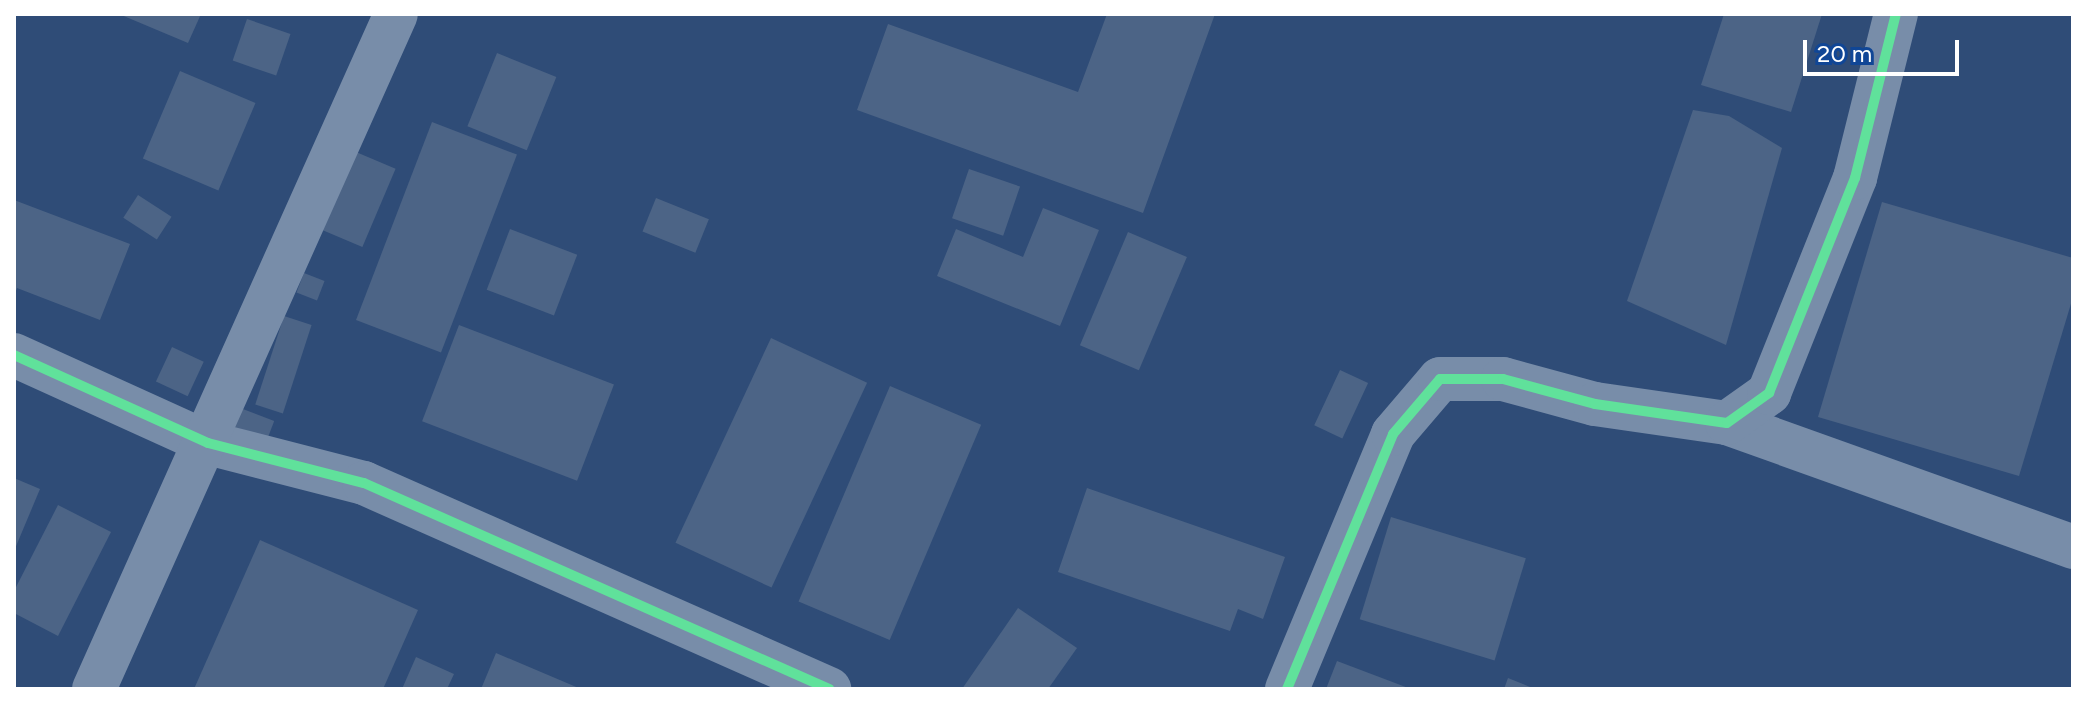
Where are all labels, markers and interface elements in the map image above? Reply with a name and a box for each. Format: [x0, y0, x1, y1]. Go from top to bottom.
scale bar [1807, 24, 1963, 74]
text: 20 m [1817, 39, 1872, 68]

